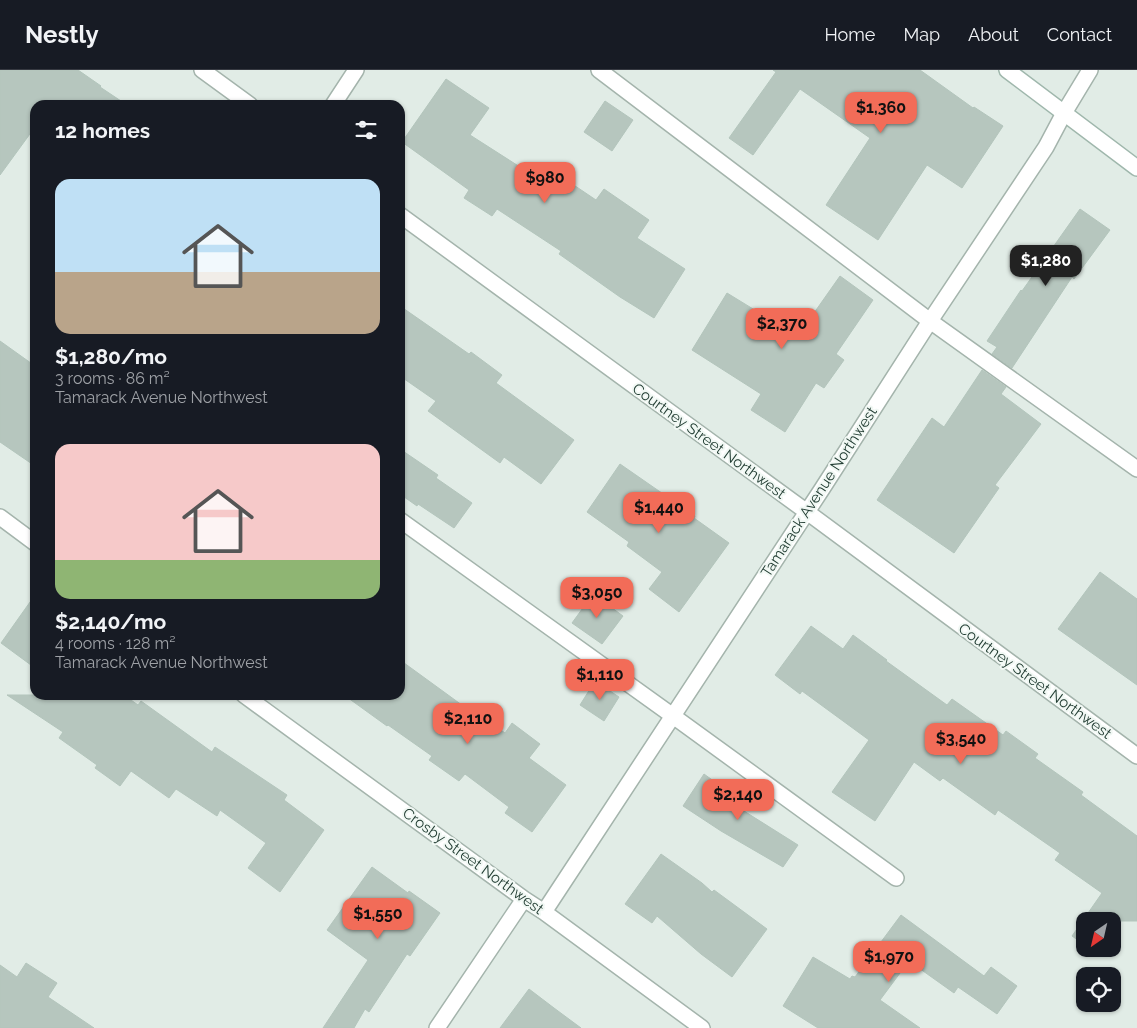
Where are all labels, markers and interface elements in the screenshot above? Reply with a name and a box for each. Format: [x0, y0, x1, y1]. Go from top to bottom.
text: Nestly [25, 20, 99, 49]
text: Home [824, 24, 875, 45]
text: Map [903, 24, 940, 45]
text: About [968, 24, 1019, 45]
text: Contact [1047, 24, 1112, 45]
pin: $1,360 [840, 92, 922, 134]
text: $1,360 [856, 98, 906, 117]
icon: filters [352, 116, 380, 144]
text: 12 homes [55, 118, 150, 143]
pin: $980 [515, 162, 575, 204]
text: $980 [525, 168, 565, 187]
icon: home [173, 211, 263, 301]
pin: $1,280 [1005, 244, 1087, 287]
text: $1,280 [1021, 251, 1071, 270]
pin: $2,370 [741, 308, 823, 350]
text: $2,370 [757, 314, 807, 333]
text: $1,280/mo [55, 344, 167, 369]
text: 3 rooms · 86 m² [55, 369, 170, 388]
street label: Courtney Street Northwest [629, 379, 789, 503]
text: Tamarack Avenue Northwest [55, 388, 268, 407]
street label: Tamarack Avenue Northwest [757, 403, 881, 581]
icon: home [173, 476, 263, 566]
pin: $1,440 [618, 492, 700, 534]
text: $1,440 [634, 498, 684, 517]
pin: $3,050 [556, 576, 638, 619]
text: $3,050 [571, 583, 623, 602]
text: $2,140/mo [55, 609, 166, 634]
street label: Courtney Street Northwest [955, 619, 1115, 743]
text: 4 rooms · 128 m² [55, 634, 176, 653]
text: Tamarack Avenue Northwest [55, 653, 268, 672]
pin: $1,110 [559, 658, 641, 701]
text: $1,110 [576, 665, 624, 684]
pin: $2,110 [427, 702, 509, 745]
text: $2,110 [444, 709, 492, 728]
pin: $3,540 [920, 722, 1002, 765]
text: $3,540 [936, 729, 986, 748]
pin: $2,140 [697, 778, 779, 821]
text: $2,140 [713, 785, 763, 804]
street label: Crosby Street Northwest [399, 804, 547, 918]
pin: $1,550 [337, 898, 419, 940]
text: $1,550 [353, 904, 403, 923]
north arrow [1076, 912, 1121, 958]
map controls [1076, 912, 1121, 1012]
pin: $1,970 [848, 940, 930, 983]
text: $1,970 [864, 947, 914, 966]
button: locate [1076, 967, 1121, 1012]

